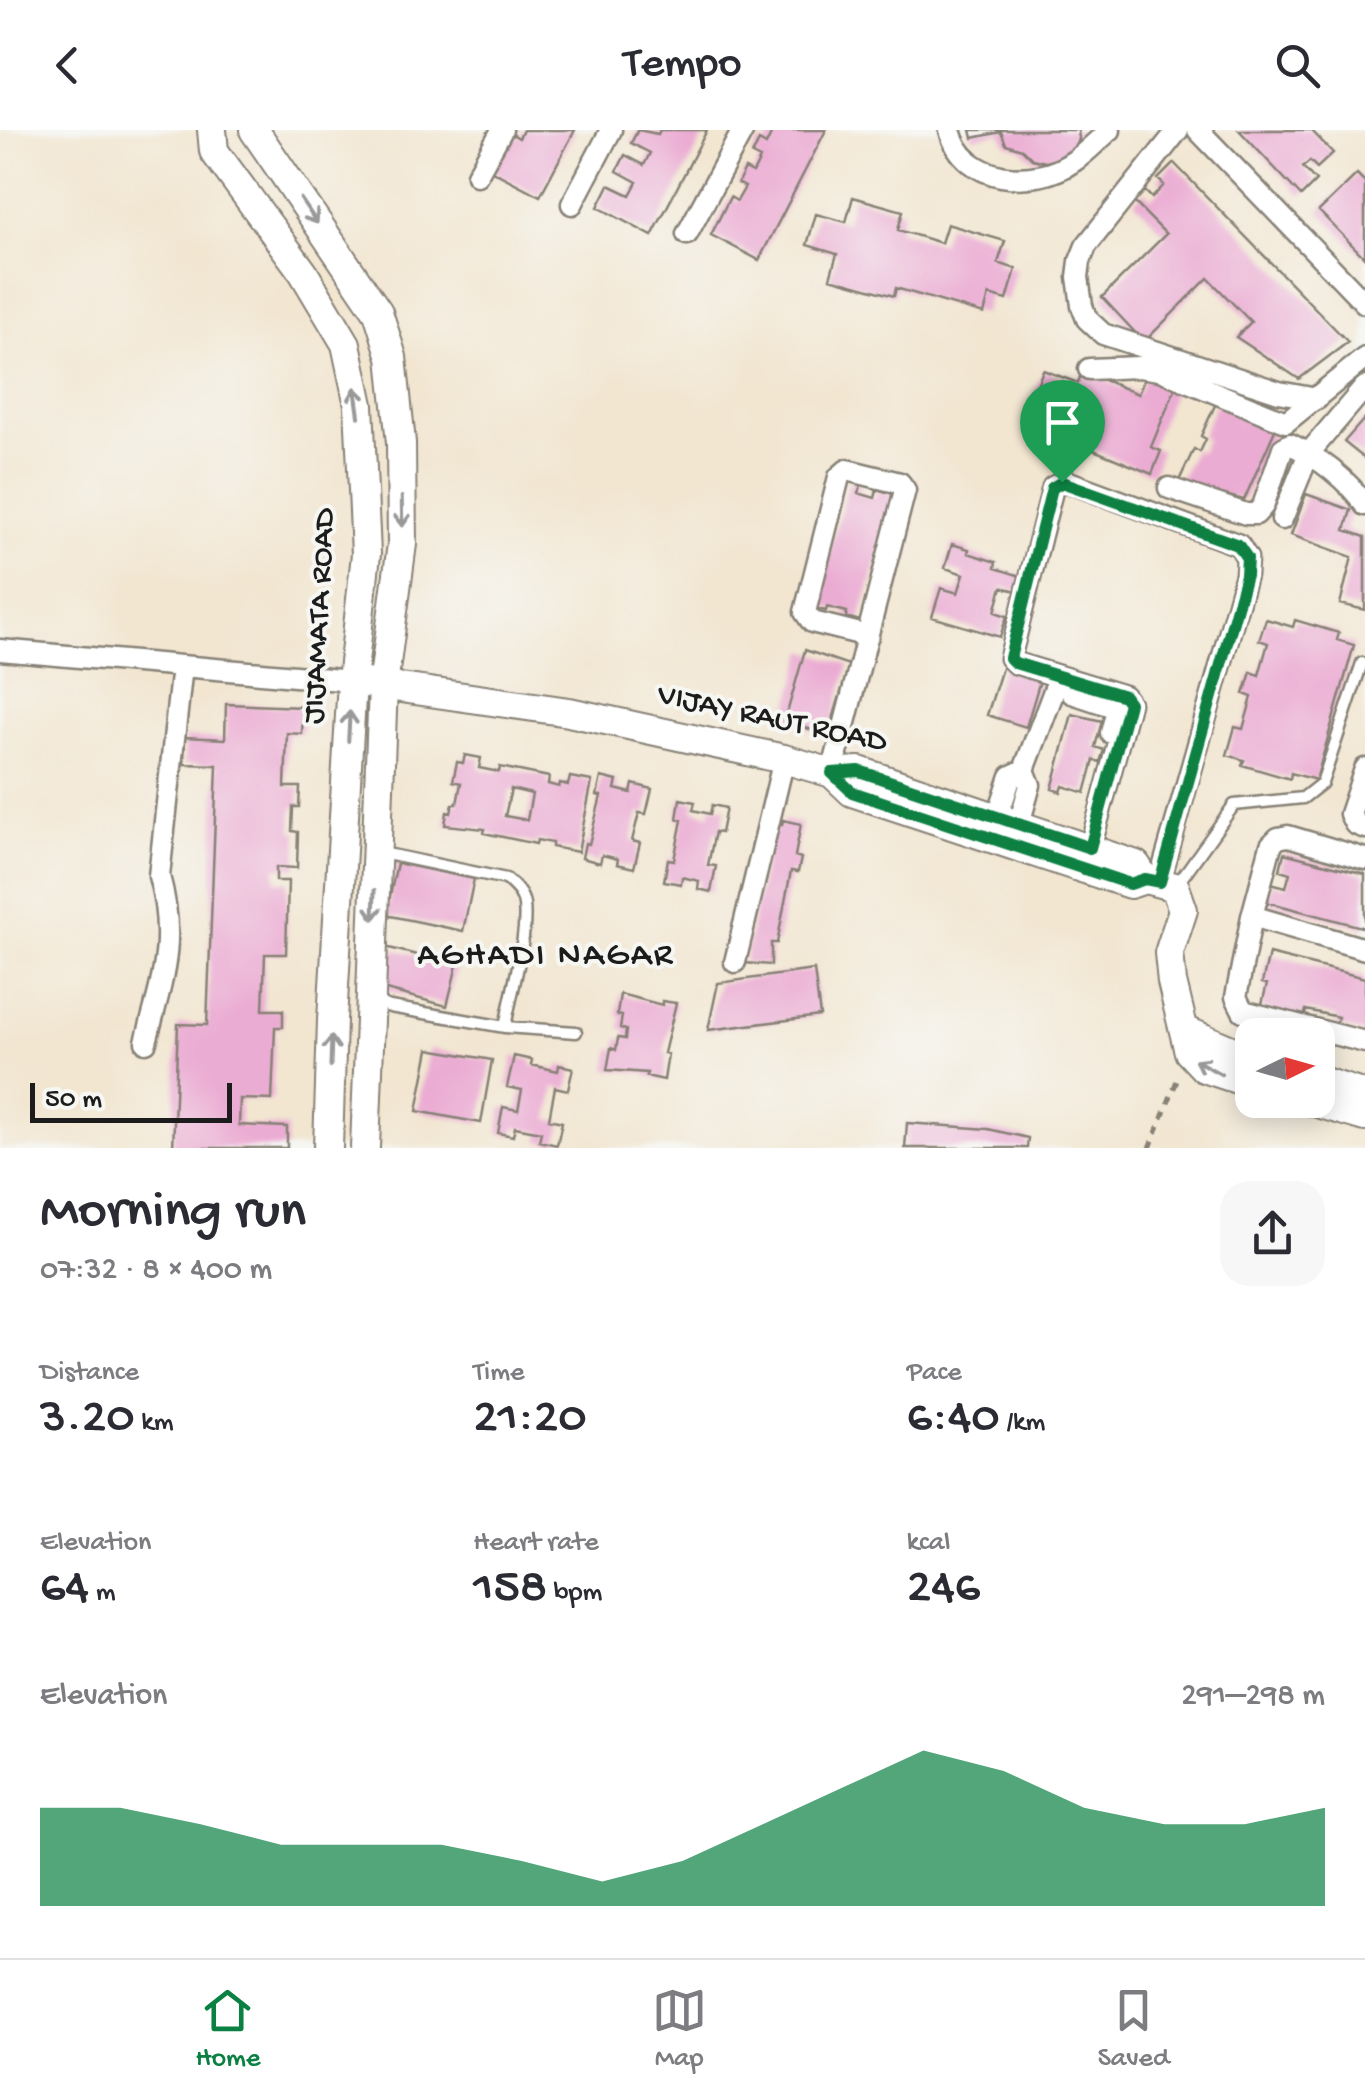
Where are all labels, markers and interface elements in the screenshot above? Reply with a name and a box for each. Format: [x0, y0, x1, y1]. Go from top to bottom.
icon: back [40, 38, 95, 93]
icon: search [1270, 38, 1325, 93]
text: Tempo [624, 39, 742, 92]
one-way arrow [298, 196, 319, 224]
pin [1020, 380, 1105, 483]
one-way arrow [348, 386, 366, 419]
icon: arrive [1035, 395, 1090, 450]
one-way arrow [392, 495, 411, 527]
street label: JIJAMATA ROAD [296, 507, 346, 725]
street label: VIJAY RAUT ROAD [653, 677, 890, 763]
one-way arrow [340, 711, 359, 743]
one-way arrow [365, 889, 384, 921]
district label: AGHADI NAGAR [417, 936, 675, 977]
north arrow [1235, 1018, 1335, 1118]
map controls [1235, 1018, 1335, 1118]
one-way arrow [321, 1035, 340, 1067]
one-way arrow [1195, 1056, 1223, 1076]
scale bar [30, 1078, 232, 1123]
text: 50 m [45, 1084, 102, 1117]
button: share [1220, 1181, 1325, 1286]
text: Morning run [40, 1182, 306, 1246]
text: 07:32 · 8 × 400 m [40, 1252, 272, 1290]
text: Distance [40, 1357, 139, 1390]
text: Time [473, 1357, 525, 1390]
text: Pace [907, 1357, 962, 1390]
text: 3.20 [40, 1390, 135, 1449]
text: 21:20 [473, 1390, 587, 1449]
text: 6:40 [907, 1390, 1000, 1449]
text: km [135, 1407, 174, 1440]
text: /km [1000, 1407, 1045, 1440]
text: Elevation [40, 1527, 151, 1560]
text: Heart rate [473, 1527, 599, 1560]
text: kcal [907, 1527, 950, 1560]
text: 64 [40, 1560, 89, 1619]
text: 158 [473, 1560, 547, 1619]
text: 246 [907, 1560, 980, 1619]
text: m [89, 1577, 116, 1610]
text: bpm [547, 1577, 602, 1610]
text: Elevation [40, 1678, 167, 1716]
text: 291–298 m [1181, 1678, 1325, 1716]
tab: Home [196, 1983, 260, 2076]
tab: Map [652, 1983, 707, 2076]
tab: Saved [1098, 1983, 1169, 2076]

